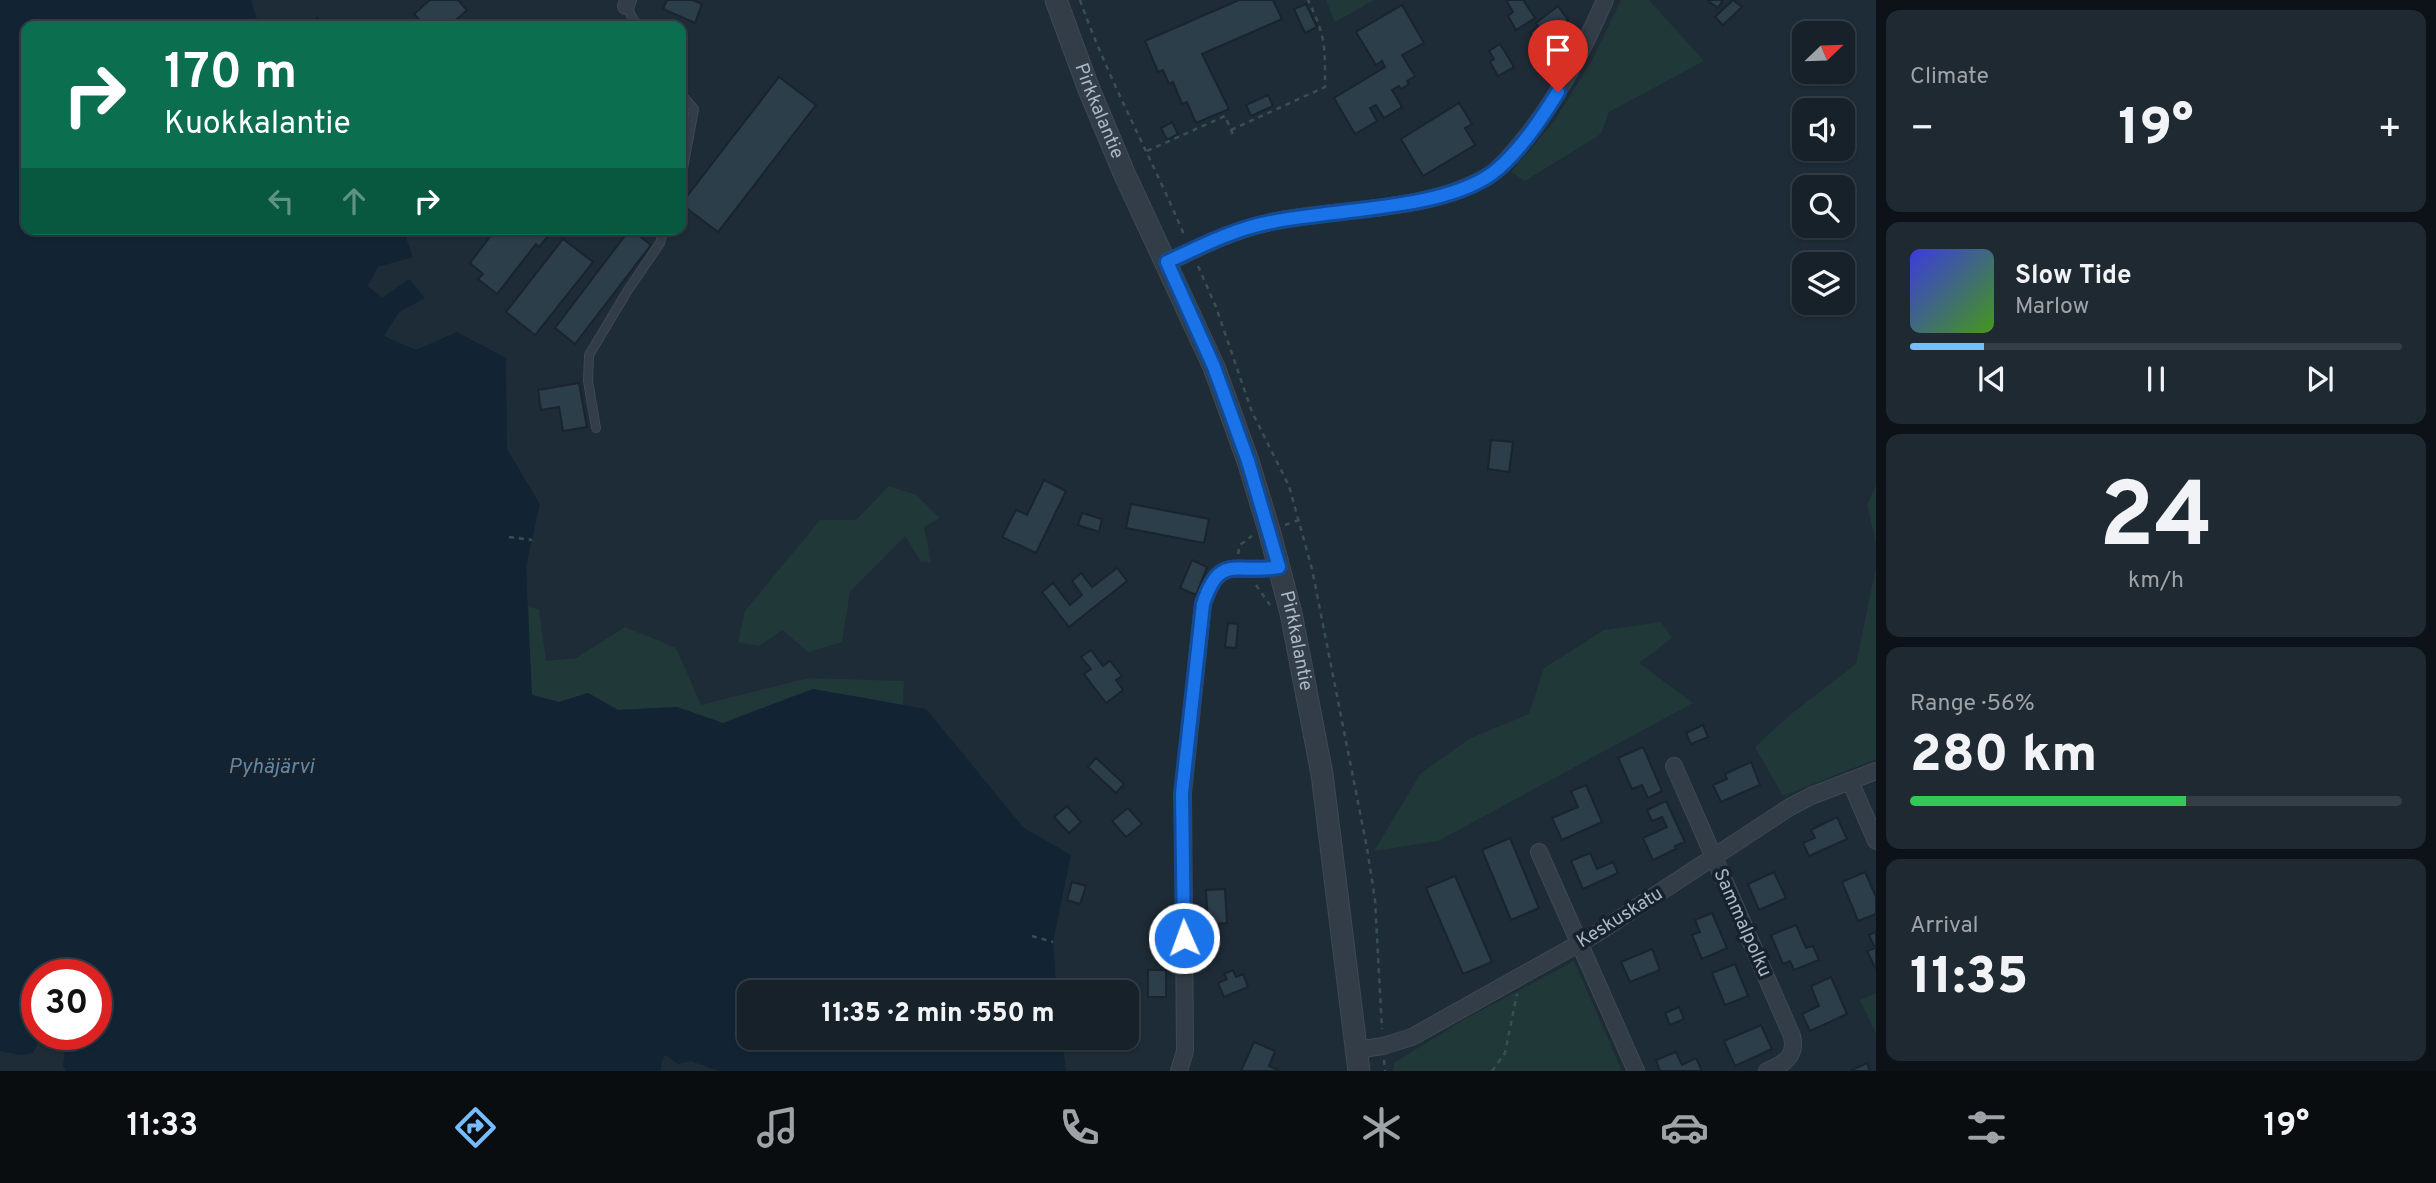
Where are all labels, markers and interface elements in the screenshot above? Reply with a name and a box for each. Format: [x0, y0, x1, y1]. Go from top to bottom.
pin [1528, 20, 1588, 92]
north arrow [1792, 21, 1855, 84]
map controls [1792, 21, 1855, 315]
icon: arrive [1539, 31, 1577, 69]
text: 170 m [164, 44, 297, 106]
icon: right [49, 49, 140, 140]
street label: Pirkkalantie [1068, 60, 1129, 163]
text: Climate [1910, 63, 1989, 92]
text: 19° [2118, 97, 2194, 163]
button: sound [1792, 98, 1855, 161]
text: Kuokkalantie [164, 105, 351, 145]
text: − [1910, 106, 1935, 155]
text: + [2377, 106, 2402, 155]
button: search [1792, 175, 1855, 238]
icon: left [262, 182, 300, 220]
icon: ahead [335, 182, 373, 220]
icon: right [408, 182, 446, 220]
button: layers [1792, 252, 1855, 315]
text: Slow Tide [2015, 260, 2132, 293]
text: Marlow [2015, 293, 2089, 322]
icon: previous [1973, 360, 2011, 398]
icon: pause [2137, 360, 2175, 398]
icon: next [2301, 360, 2339, 398]
text: 24 [2099, 464, 2213, 579]
text: km/h [2128, 567, 2184, 596]
street label: Pirkkalantie [1274, 588, 1318, 693]
text: Range · 56% [1910, 690, 2035, 719]
text: 280 km [1910, 724, 2097, 790]
water label: Pyhäjärvi [228, 754, 316, 781]
street label: Sammalpolku [1707, 865, 1777, 981]
street label: Keskuskatu [1572, 882, 1668, 954]
position arrow [1147, 901, 1221, 975]
text: Arrival [1910, 912, 1979, 941]
text: 11:35 [1910, 946, 2028, 1012]
speed limit sign: 30 [21, 959, 112, 1050]
text: 11:35 · 2 min · 550 m [822, 998, 1054, 1031]
icon: directions [451, 1103, 500, 1152]
icon: music [753, 1103, 802, 1152]
icon: phone [1055, 1103, 1104, 1152]
icon: climate [1357, 1103, 1406, 1152]
icon: car [1660, 1103, 1709, 1152]
icon: filters [1962, 1103, 2011, 1152]
text: 11:33 [127, 1107, 198, 1147]
text: 19° [2264, 1107, 2309, 1147]

